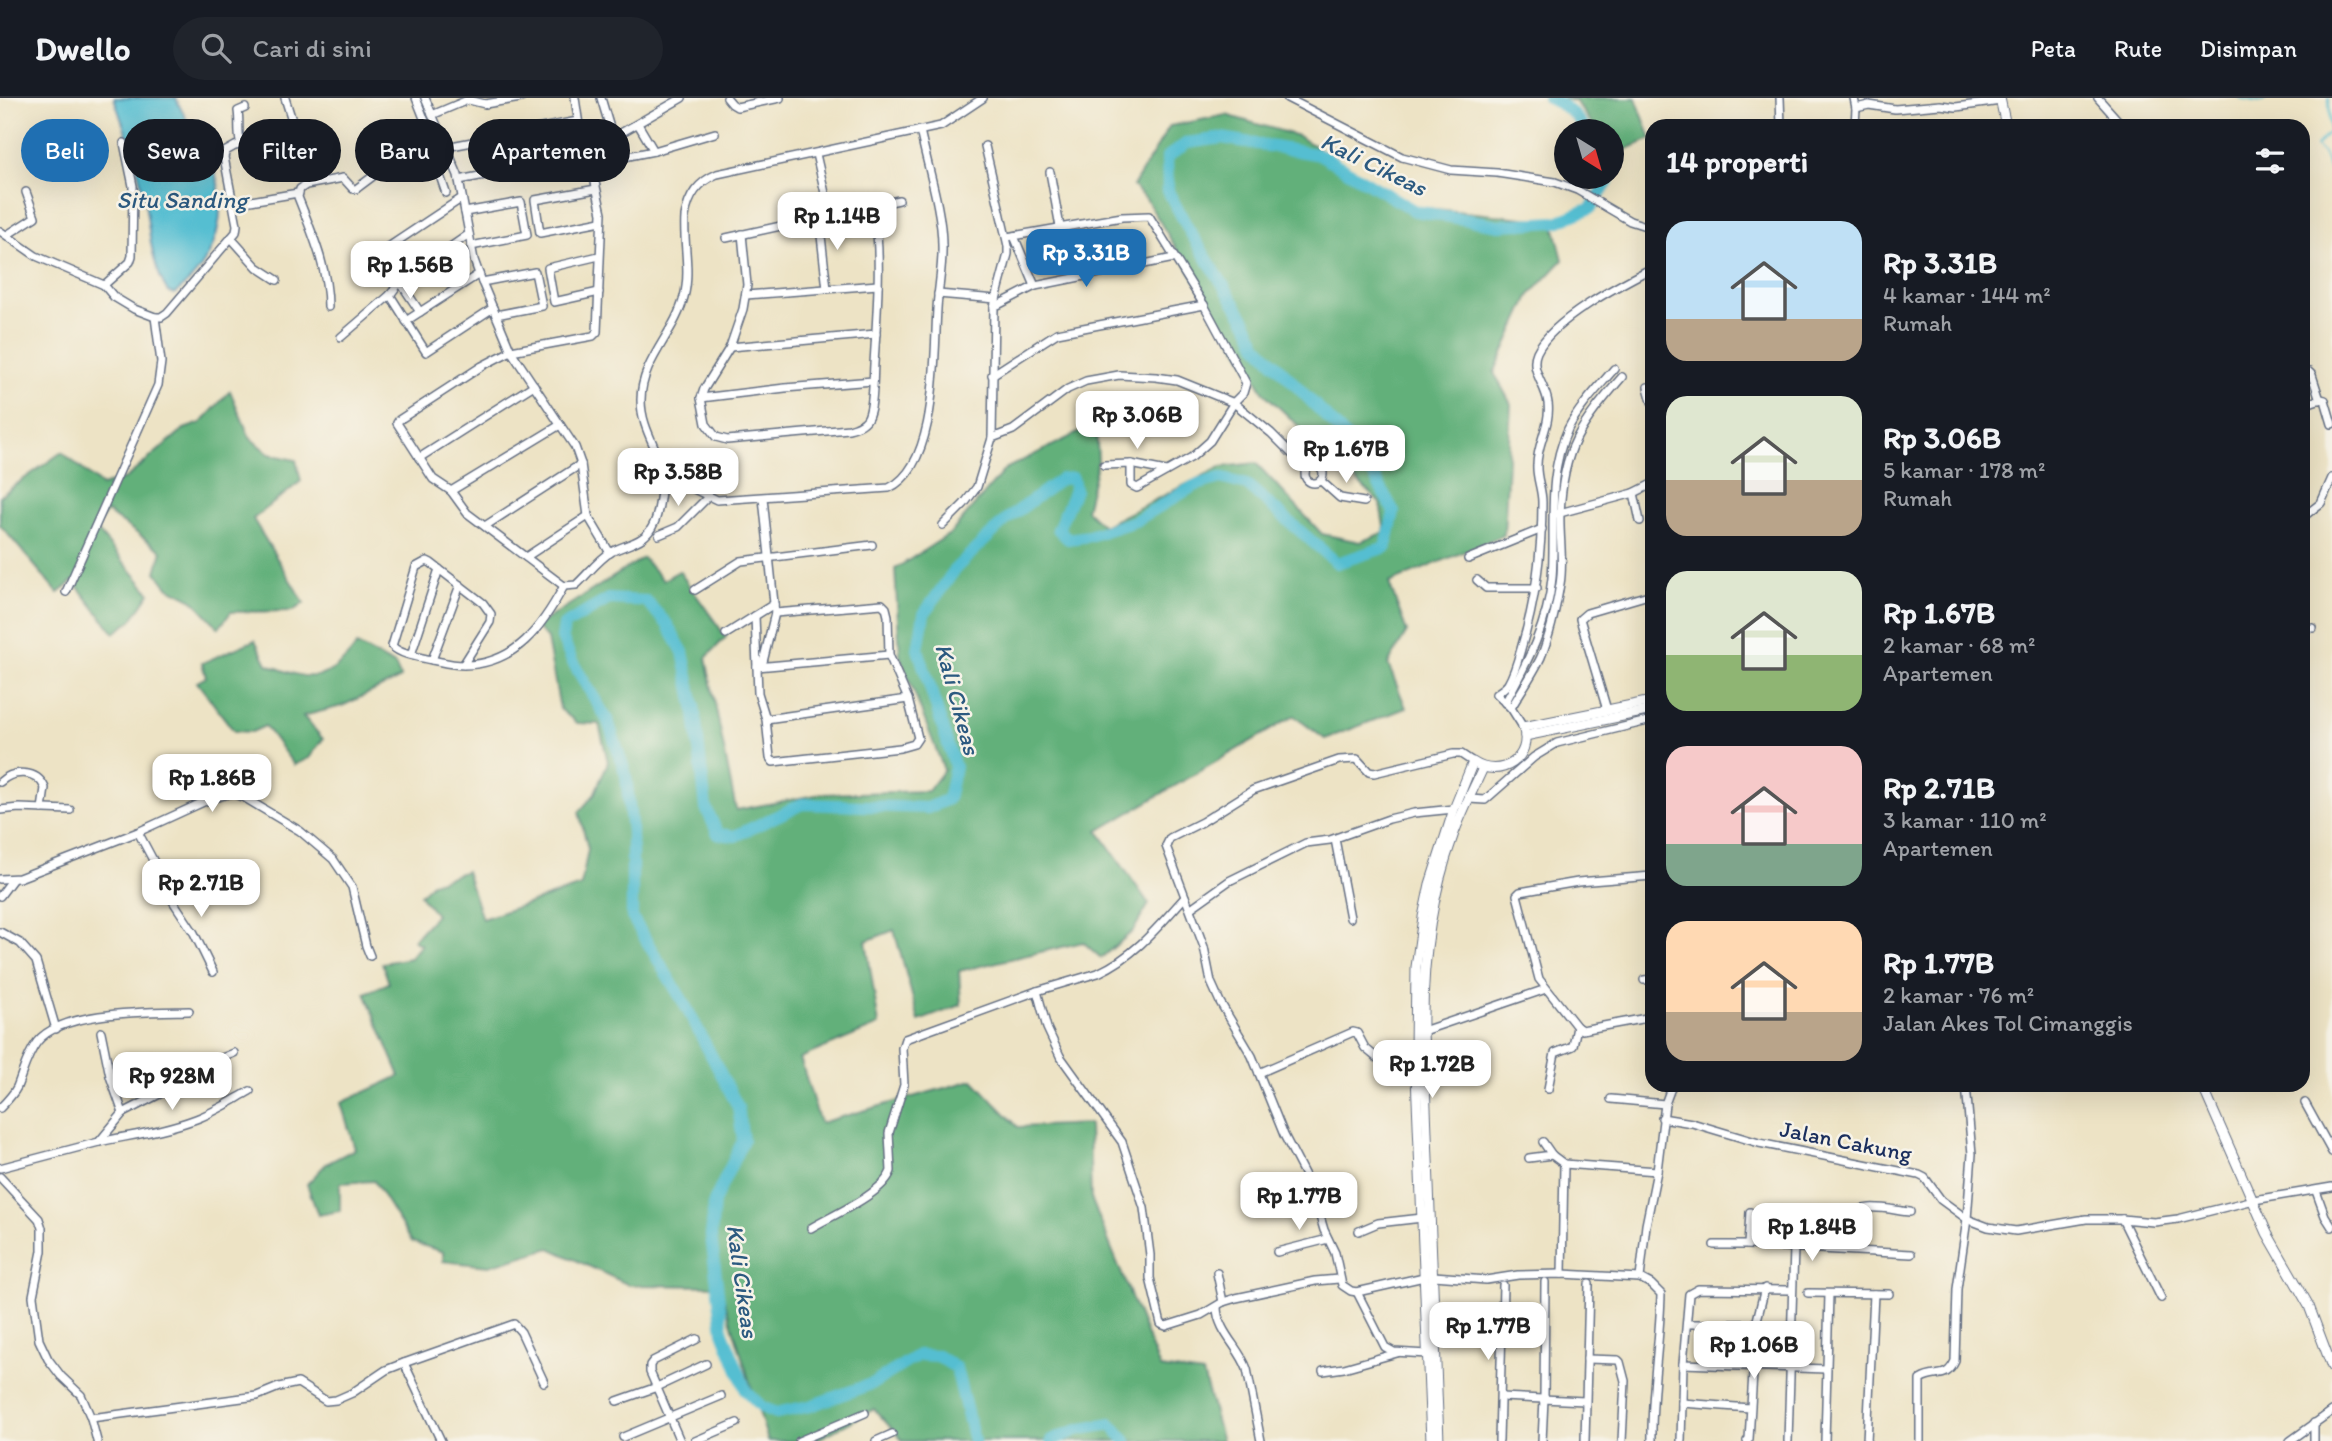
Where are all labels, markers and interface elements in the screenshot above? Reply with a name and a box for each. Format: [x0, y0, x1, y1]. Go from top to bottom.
search box [173, 17, 663, 80]
text: Dwello [35, 29, 131, 68]
icon: search [197, 29, 235, 67]
text: Cari di sini [253, 32, 372, 64]
text: Peta [2031, 34, 2076, 63]
text: Rute [2114, 34, 2162, 63]
text: Disimpan [2200, 34, 2297, 63]
chip: Beli [21, 119, 109, 182]
chip: Sewa [123, 119, 224, 182]
chip: Filter [238, 119, 341, 182]
chip: Baru [355, 119, 454, 182]
chip: Apartemen [468, 119, 630, 182]
north arrow [1554, 119, 1624, 189]
map controls [1554, 119, 1624, 189]
water label: Kali Cikeas [1316, 126, 1433, 203]
icon: filters [2251, 142, 2289, 180]
text: 14 properti [1666, 143, 1808, 180]
water label: Situ Sanding [117, 185, 250, 214]
pin: Rp 1.14B [765, 192, 909, 252]
text: Rp 1.14B [794, 201, 880, 229]
pin: Rp 3.31B [1014, 230, 1158, 289]
text: Rp 3.31B [1042, 238, 1130, 266]
pin: Rp 1.56B [338, 242, 482, 301]
text: Rp 3.31B [1883, 244, 1997, 281]
icon: home [1722, 249, 1806, 333]
text: Rp 1.56B [367, 250, 453, 278]
text: 4 kamar · 144 m² [1883, 281, 2051, 309]
text: Rumah [1883, 309, 1952, 337]
pin: Rp 3.06B [1065, 392, 1209, 451]
text: Rp 3.06B [1092, 400, 1182, 428]
text: Rp 3.06B [1883, 419, 2001, 456]
icon: home [1722, 424, 1806, 508]
pin: Rp 1.67B [1274, 426, 1418, 485]
text: Rp 1.67B [1303, 434, 1389, 462]
pin: Rp 3.58B [606, 448, 750, 508]
text: 5 kamar · 178 m² [1883, 456, 2045, 484]
text: Rp 3.58B [634, 457, 722, 485]
text: Rumah [1883, 484, 1952, 512]
text: Rp 1.67B [1883, 594, 1995, 631]
icon: home [1722, 599, 1806, 683]
text: 2 kamar · 68 m² [1883, 631, 2035, 659]
water label: Kali Cikeas [929, 640, 987, 759]
text: Apartemen [1883, 659, 1993, 687]
pin: Rp 1.86B [140, 754, 284, 814]
text: Rp 1.86B [168, 763, 256, 791]
text: Rp 2.71B [1883, 769, 1995, 806]
icon: home [1722, 774, 1806, 858]
text: 3 kamar · 110 m² [1883, 806, 2047, 834]
text: Apartemen [1883, 834, 1993, 862]
pin: Rp 2.71B [129, 860, 273, 919]
text: Rp 2.71B [158, 868, 244, 896]
text: Rp 1.77B [1883, 944, 1994, 981]
icon: home [1722, 949, 1806, 1033]
text: 2 kamar · 76 m² [1883, 981, 2034, 1009]
text: Jalan Akes Tol Cimanggis [1883, 1009, 2133, 1037]
pin: Rp 1.72B [1360, 1040, 1504, 1100]
text: Rp 1.72B [1389, 1049, 1475, 1077]
pin: Rp 928M [107, 1052, 237, 1112]
text: Rp 928M [129, 1061, 215, 1089]
street label: Jalan Cakung [1778, 1114, 1915, 1168]
pin: Rp 1.77B [1227, 1172, 1371, 1232]
text: Rp 1.77B [1256, 1181, 1342, 1209]
pin: Rp 1.84B [1740, 1204, 1884, 1263]
text: Rp 1.84B [1768, 1212, 1856, 1240]
water label: Kali Cikeas [721, 1223, 765, 1341]
pin: Rp 1.77B [1416, 1302, 1560, 1362]
text: Rp 1.77B [1445, 1311, 1531, 1339]
pin: Rp 1.06B [1682, 1322, 1826, 1381]
text: Rp 1.06B [1710, 1330, 1798, 1358]

